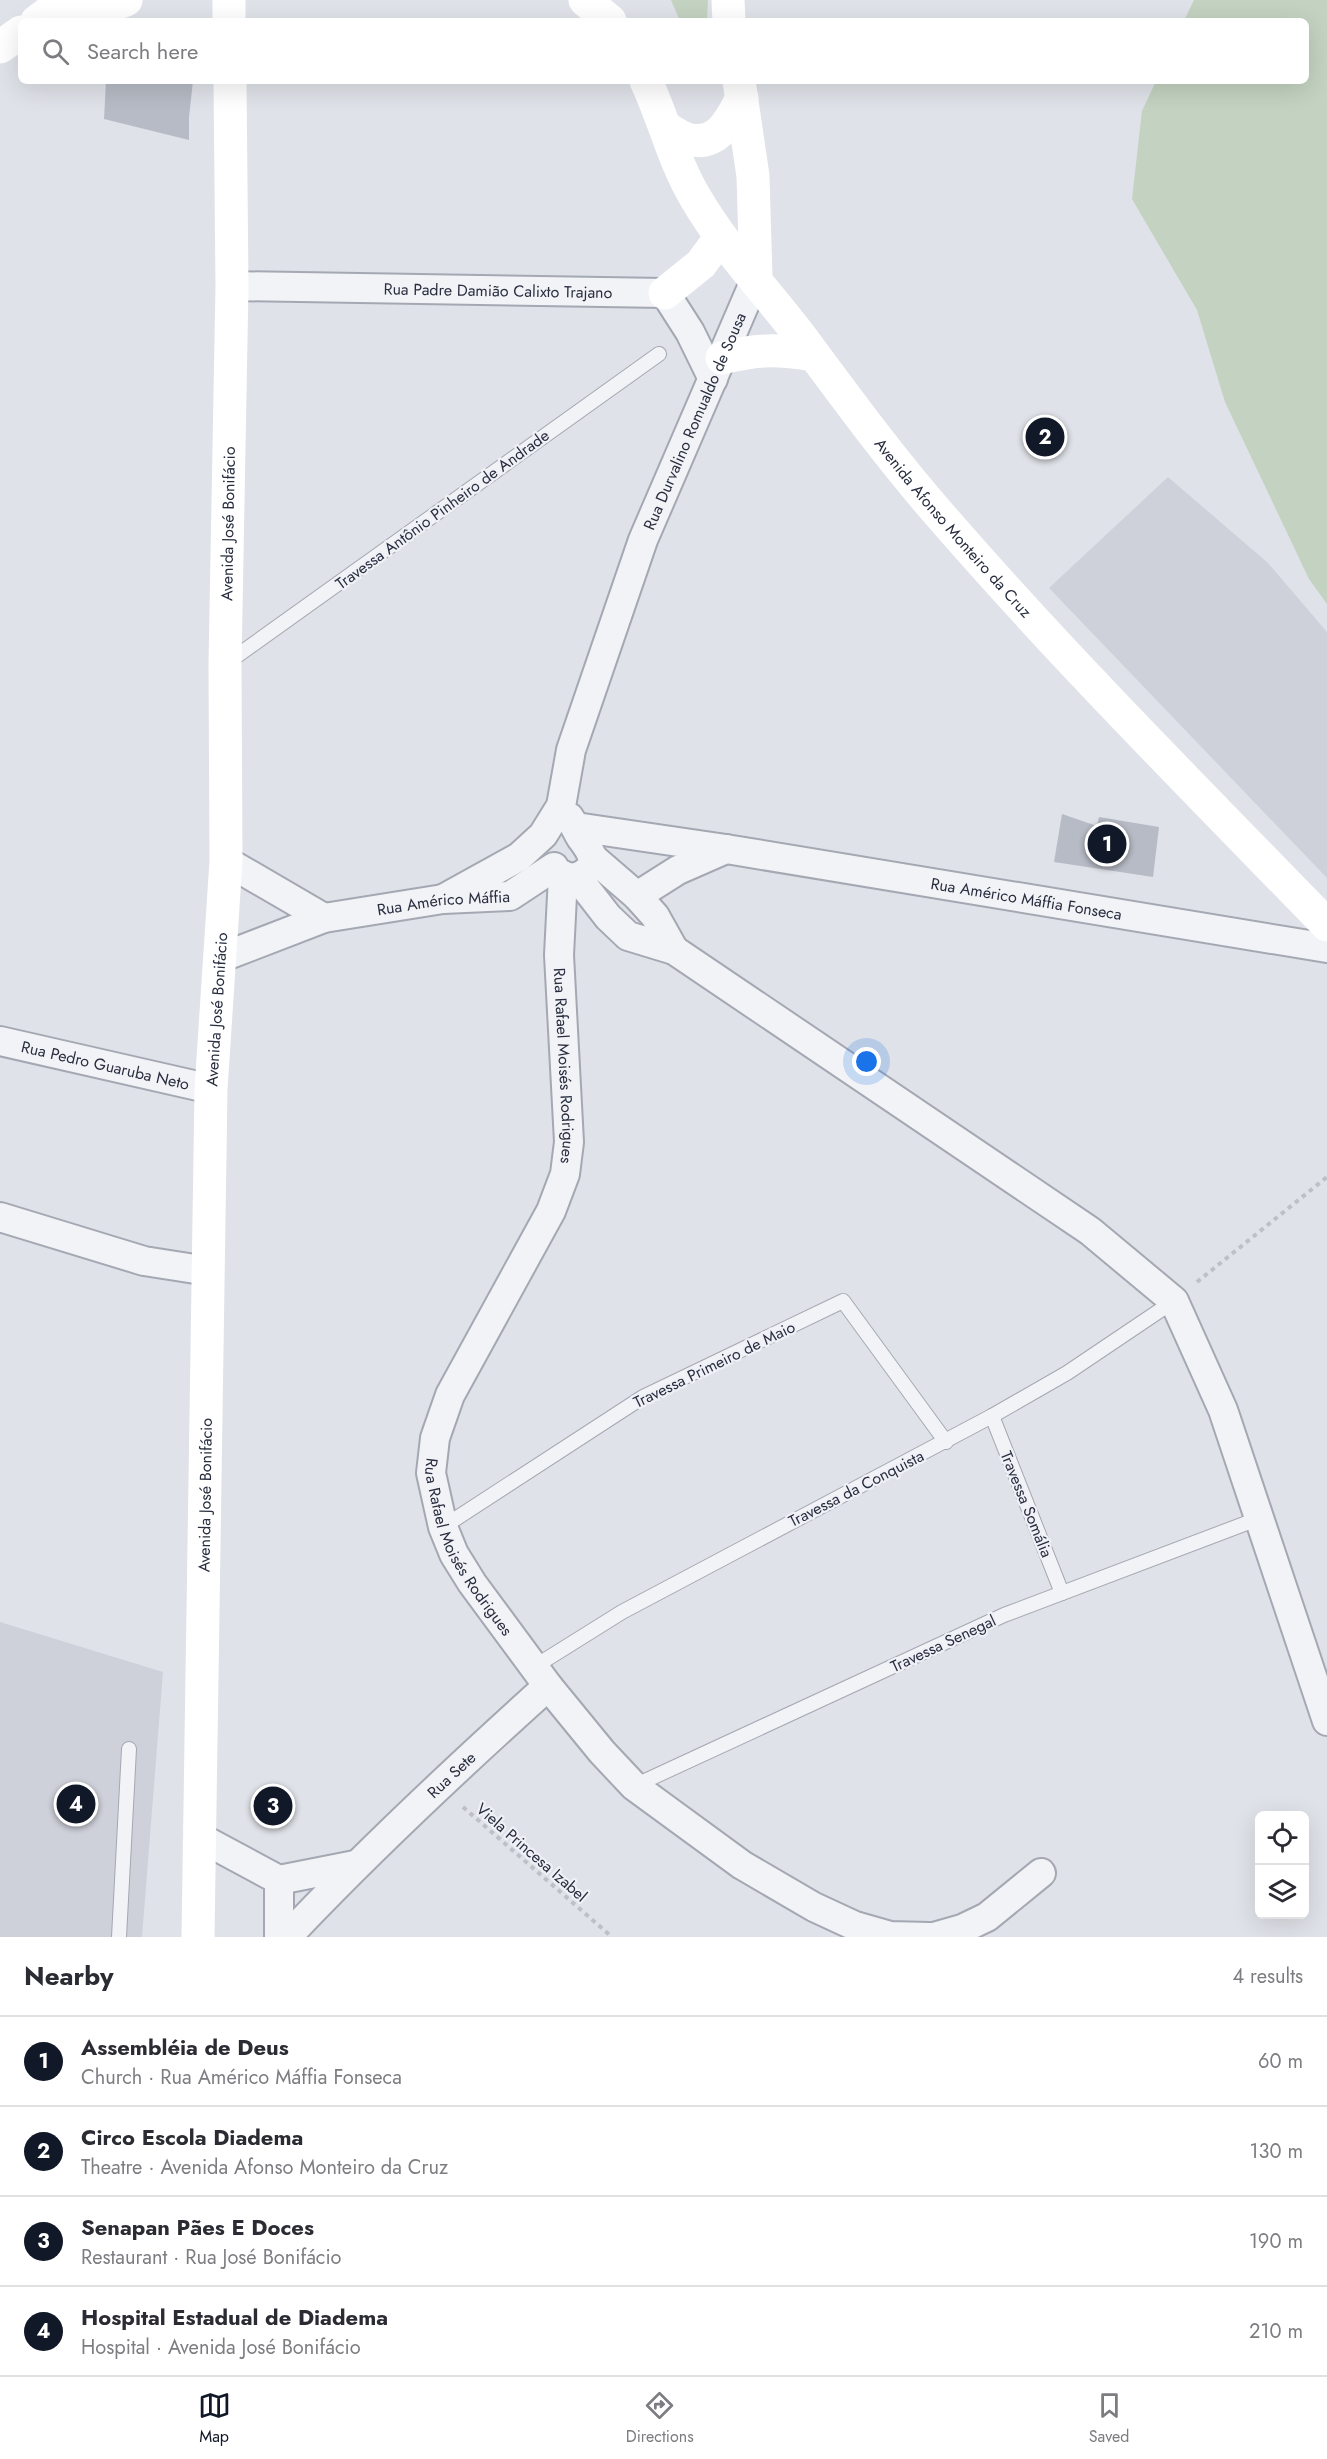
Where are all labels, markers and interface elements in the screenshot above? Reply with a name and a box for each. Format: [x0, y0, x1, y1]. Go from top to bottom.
search box [18, 18, 1309, 84]
icon: search [39, 35, 72, 68]
text: Search here [87, 35, 198, 67]
street label: Rua Padre Damião Calixto Trajano [383, 277, 613, 304]
street label: Rua Durvalino Romualdo de Sousa [638, 309, 752, 534]
pin: 2 [1026, 414, 1064, 460]
street label: Travessa Antônio Pinheiro de Andrade [331, 424, 554, 595]
street label: Avenida Afonso Monteiro da Cruz [869, 433, 1037, 623]
street label: Avenida José Bonifácio [215, 446, 241, 601]
pin: 1 [1088, 822, 1126, 866]
street label: Rua Américo Máffia Fonseca [929, 872, 1124, 926]
street label: Rua Américo Máffia [375, 885, 510, 921]
street label: Avenida José Bonifácio [200, 931, 233, 1087]
street label: Rua Rafael Moisés Rodrigues [548, 967, 580, 1165]
street label: Rua Pedro Guaruba Neto [19, 1035, 192, 1096]
your location [852, 1047, 881, 1076]
street label: Travessa Primeiro de Maio [630, 1315, 799, 1414]
street label: Avenida José Bonifácio [193, 1417, 218, 1572]
street label: Travessa da Conquista [785, 1444, 928, 1533]
street label: Travessa Somália [995, 1448, 1058, 1561]
street label: Rua Rafael Moisés Rodrigues [419, 1457, 518, 1641]
street label: Travessa Senegal [887, 1609, 1000, 1678]
street label: Rua Sete [422, 1746, 481, 1804]
pin: 4 [56, 1782, 96, 1826]
pin: 3 [254, 1784, 292, 1828]
street label: Viela Princesa Izabel [471, 1798, 592, 1907]
map controls [1255, 1811, 1309, 1919]
button: locate [1255, 1811, 1309, 1865]
button: layers [1255, 1865, 1309, 1919]
text: Nearby [24, 1957, 113, 1995]
text: 4 results [1232, 1962, 1303, 1991]
text: Assembléia de Deus [81, 2031, 289, 2063]
text: 1 [38, 2047, 49, 2076]
text: 60 m [1258, 2047, 1303, 2076]
text: Church · Rua Américo Máffia Fonseca [81, 2063, 402, 2092]
text: Circo Escola Diadema [81, 2121, 303, 2153]
text: 2 [37, 2137, 50, 2166]
text: 130 m [1249, 2137, 1303, 2166]
text: Theatre · Avenida Afonso Monteiro da Cruz [81, 2153, 448, 2182]
text: Senapan Pães E Doces [81, 2211, 314, 2243]
text: 3 [37, 2227, 50, 2256]
text: 190 m [1249, 2227, 1303, 2256]
text: Restaurant · Rua José Bonifácio [81, 2243, 342, 2272]
text: Hospital Estadual de Diadema [81, 2301, 388, 2333]
text: 4 [37, 2317, 50, 2346]
text: 210 m [1249, 2317, 1303, 2346]
text: Hospital · Avenida José Bonifácio [81, 2333, 361, 2362]
tab: Map [198, 2389, 231, 2448]
tab: Directions [626, 2389, 694, 2448]
tab: Saved [1089, 2389, 1129, 2448]

